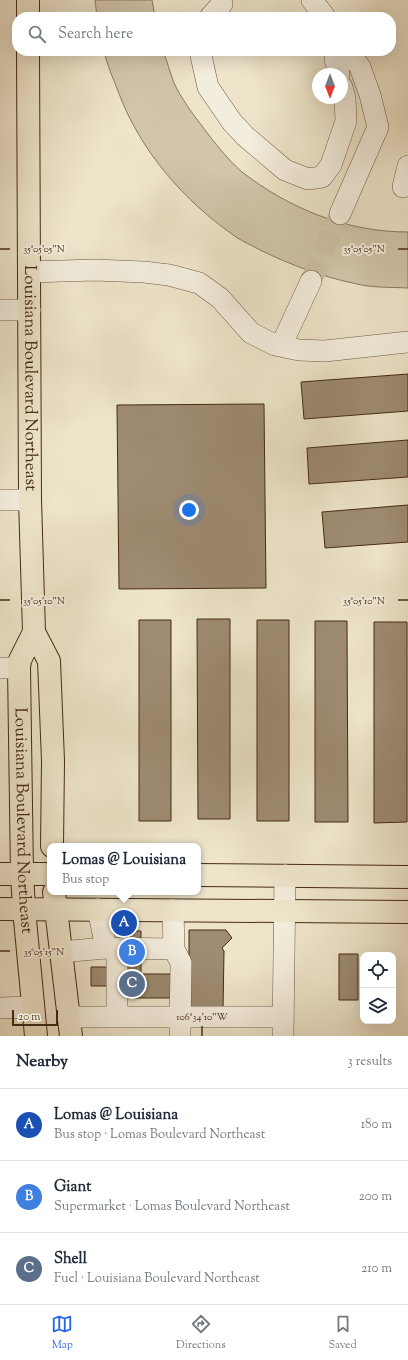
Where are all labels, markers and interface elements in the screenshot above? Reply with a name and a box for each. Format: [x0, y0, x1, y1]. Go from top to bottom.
search box [12, 12, 396, 56]
icon: search [26, 23, 48, 45]
text: Search here [58, 24, 133, 45]
north arrow [312, 68, 348, 104]
text: 35°05'05"N [23, 242, 65, 257]
text: 35°05'05"N [343, 242, 385, 257]
street label: Louisiana Boulevard Northeast [17, 265, 42, 491]
your location [179, 500, 199, 520]
text: 35°05'10"N [23, 594, 65, 609]
text: 35°05'10"N [343, 594, 385, 609]
street label: Louisiana Boulevard Northeast [8, 707, 38, 935]
popup [47, 843, 201, 895]
text: Lomas @ Louisiana [62, 850, 186, 871]
text: Bus stop [62, 871, 109, 889]
pin: A [111, 908, 137, 938]
pin: B [119, 937, 145, 967]
text: 35°05'15"N [24, 945, 64, 960]
map controls [360, 952, 396, 1024]
button: locate [360, 952, 396, 988]
pin: C [119, 969, 145, 999]
button: layers [360, 988, 396, 1024]
scale bar [12, 1008, 58, 1027]
text: 20 m [18, 1009, 40, 1025]
text: 106°34'10"W [176, 1010, 228, 1025]
text: Nearby [16, 1050, 68, 1074]
text: 3 results [347, 1053, 392, 1071]
text: Lomas @ Louisiana [54, 1105, 178, 1126]
text: A [24, 1116, 34, 1134]
text: 180 m [361, 1116, 392, 1134]
text: Bus stop · Lomas Boulevard Northeast [54, 1126, 265, 1144]
text: Giant [54, 1177, 91, 1198]
text: B [25, 1188, 33, 1206]
text: 200 m [359, 1188, 392, 1206]
text: Supermarket · Lomas Boulevard Northeast [54, 1198, 290, 1216]
text: Shell [54, 1249, 87, 1270]
text: C [24, 1260, 34, 1278]
text: 210 m [361, 1260, 392, 1278]
text: Fuel · Louisiana Boulevard Northeast [54, 1270, 260, 1288]
tab: Map [51, 1313, 73, 1353]
tab: Directions [176, 1313, 226, 1353]
tab: Saved [328, 1313, 357, 1353]

